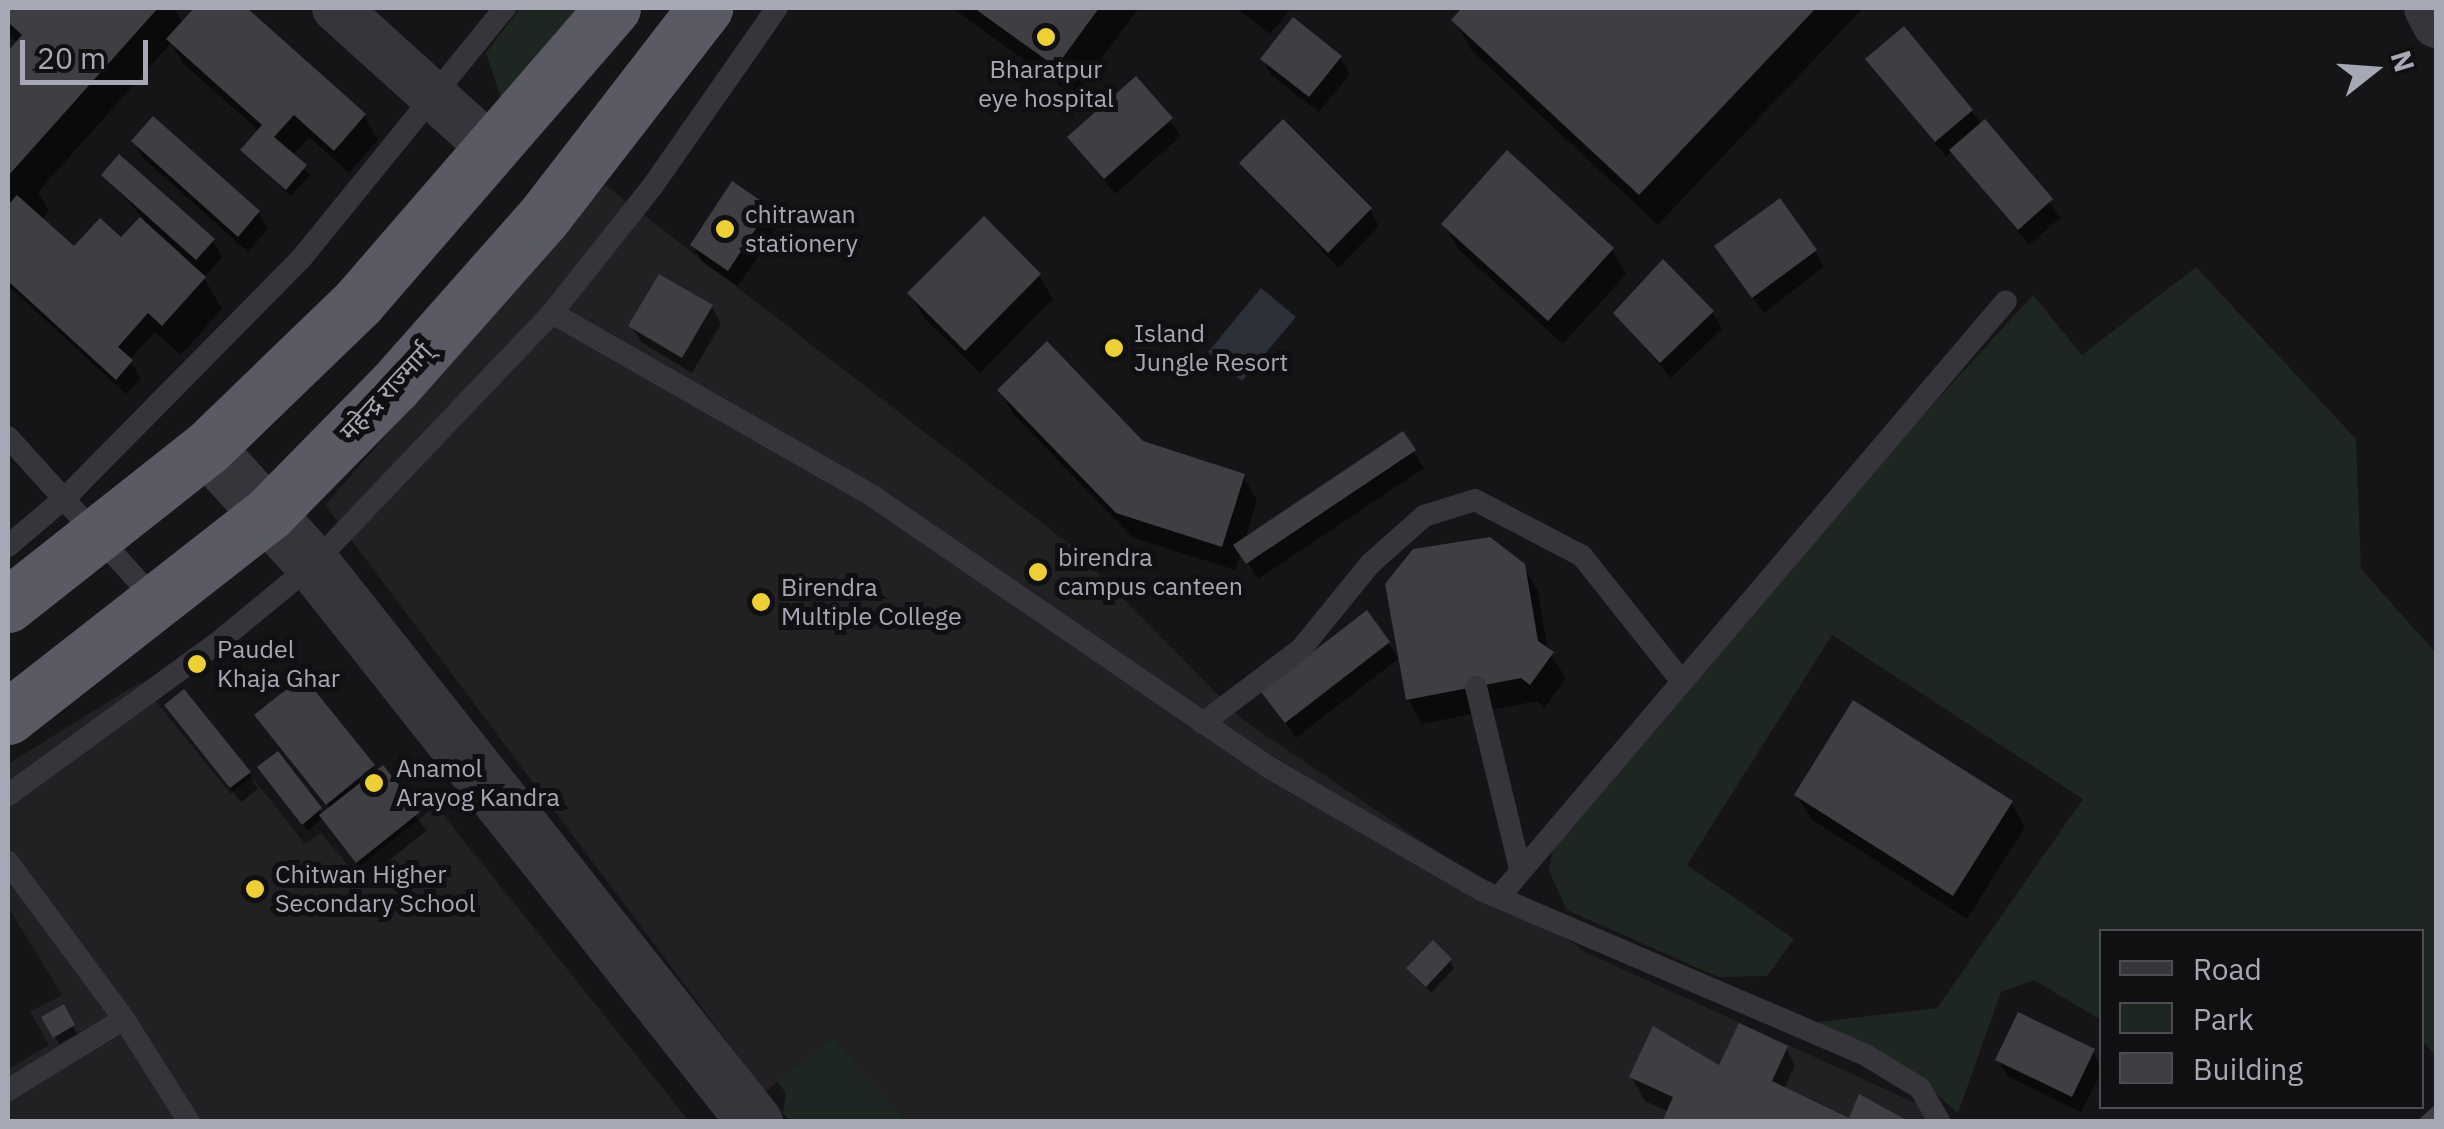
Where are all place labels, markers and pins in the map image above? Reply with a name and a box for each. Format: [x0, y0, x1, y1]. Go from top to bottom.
marker: Bharatpur eye hospital [1033, 24, 1059, 50]
place label: Bharatpur eye hospital [978, 55, 1114, 114]
place label: chitrawan stationery [745, 200, 858, 259]
marker: chitrawan stationery [714, 218, 736, 240]
place label: Island Jungle Resort [1134, 319, 1288, 378]
marker: Island Jungle Resort [1103, 337, 1125, 359]
place label: birendra campus canteen [1058, 543, 1243, 602]
marker: birendra campus canteen [1027, 561, 1049, 583]
place label: Birendra Multiple College [781, 573, 962, 632]
marker: Birendra Multiple College [750, 591, 772, 613]
place label: Paudel Khaja Ghar [217, 635, 340, 694]
marker: Paudel Khaja Ghar [186, 653, 208, 675]
place label: Anamol Arayog Kandra [396, 754, 560, 813]
marker: Anamol Arayog Kandra [361, 770, 387, 796]
place label: Chitwan Higher Secondary School [275, 860, 476, 919]
marker: Chitwan Higher Secondary School [244, 878, 266, 900]

